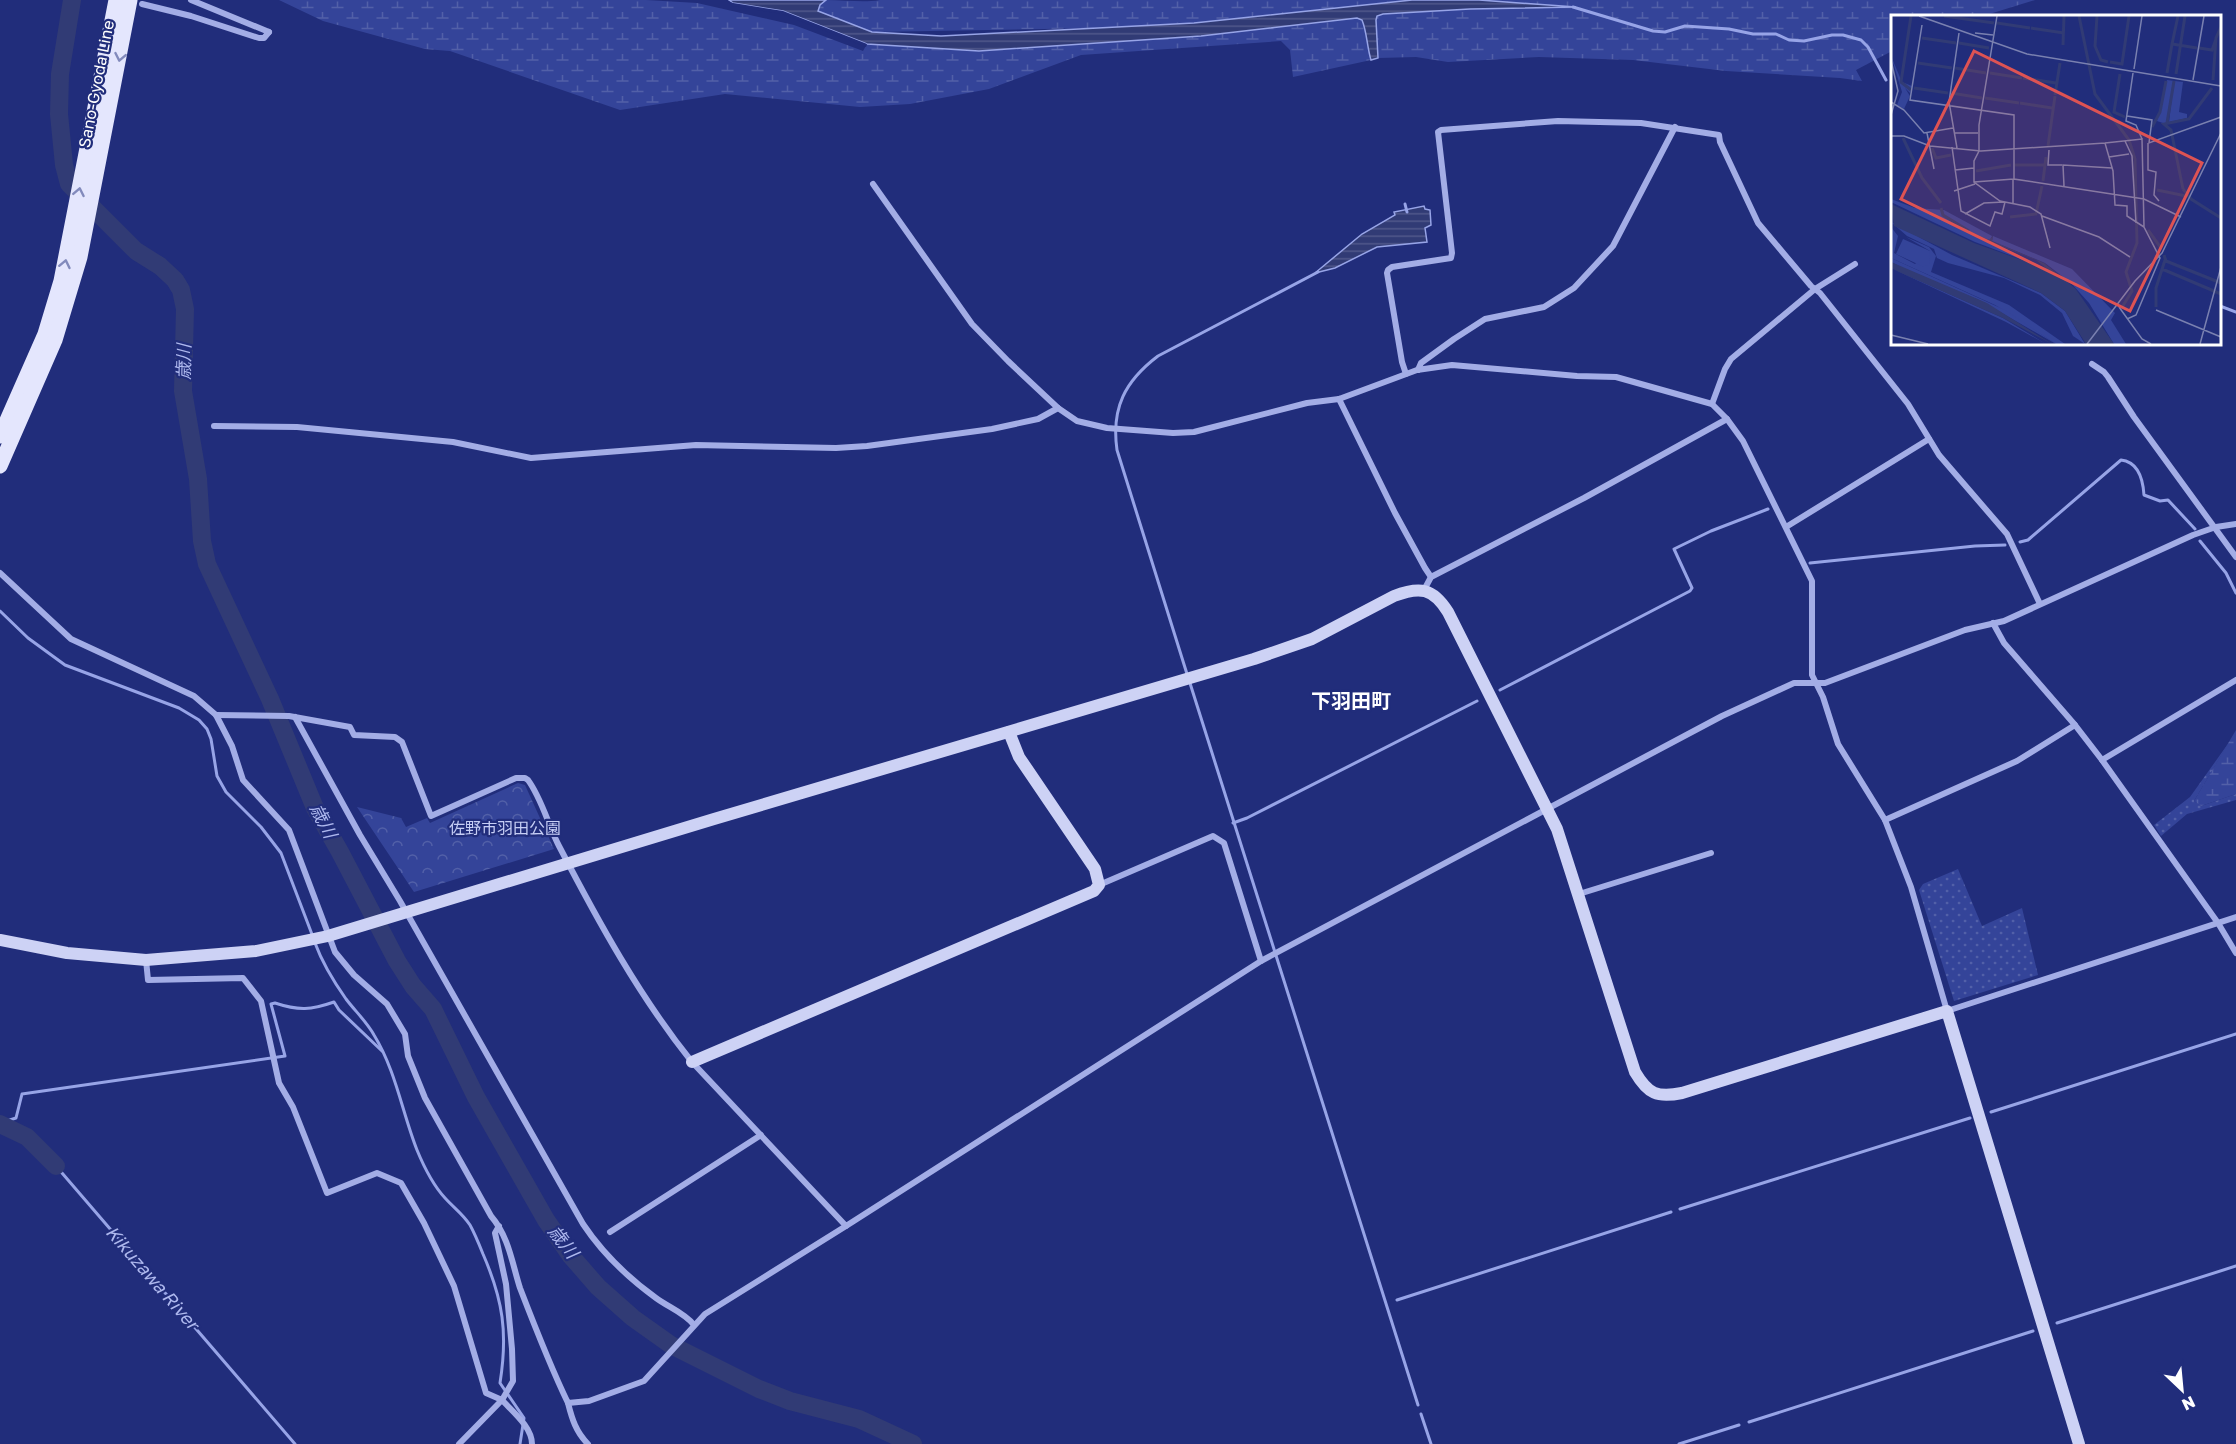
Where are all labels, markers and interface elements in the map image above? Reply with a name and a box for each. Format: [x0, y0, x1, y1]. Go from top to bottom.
inset map [1891, 15, 2221, 345]
street label: Sano-Gyoda Line [74, 18, 118, 150]
one-way arrow [114, 52, 127, 62]
one-way arrow [72, 187, 85, 197]
one-way arrow [57, 259, 70, 269]
water label: 歳川 [172, 342, 194, 380]
district label: 下羽田町 [1311, 688, 1391, 712]
water label: 歳川 [306, 800, 343, 843]
park label: 佐野市羽田公園 [449, 818, 561, 838]
water label: 歳川 [544, 1220, 585, 1264]
water label: Kikuzawa River [102, 1221, 206, 1336]
north arrow [2152, 1360, 2212, 1420]
text: N [2179, 1392, 2198, 1415]

